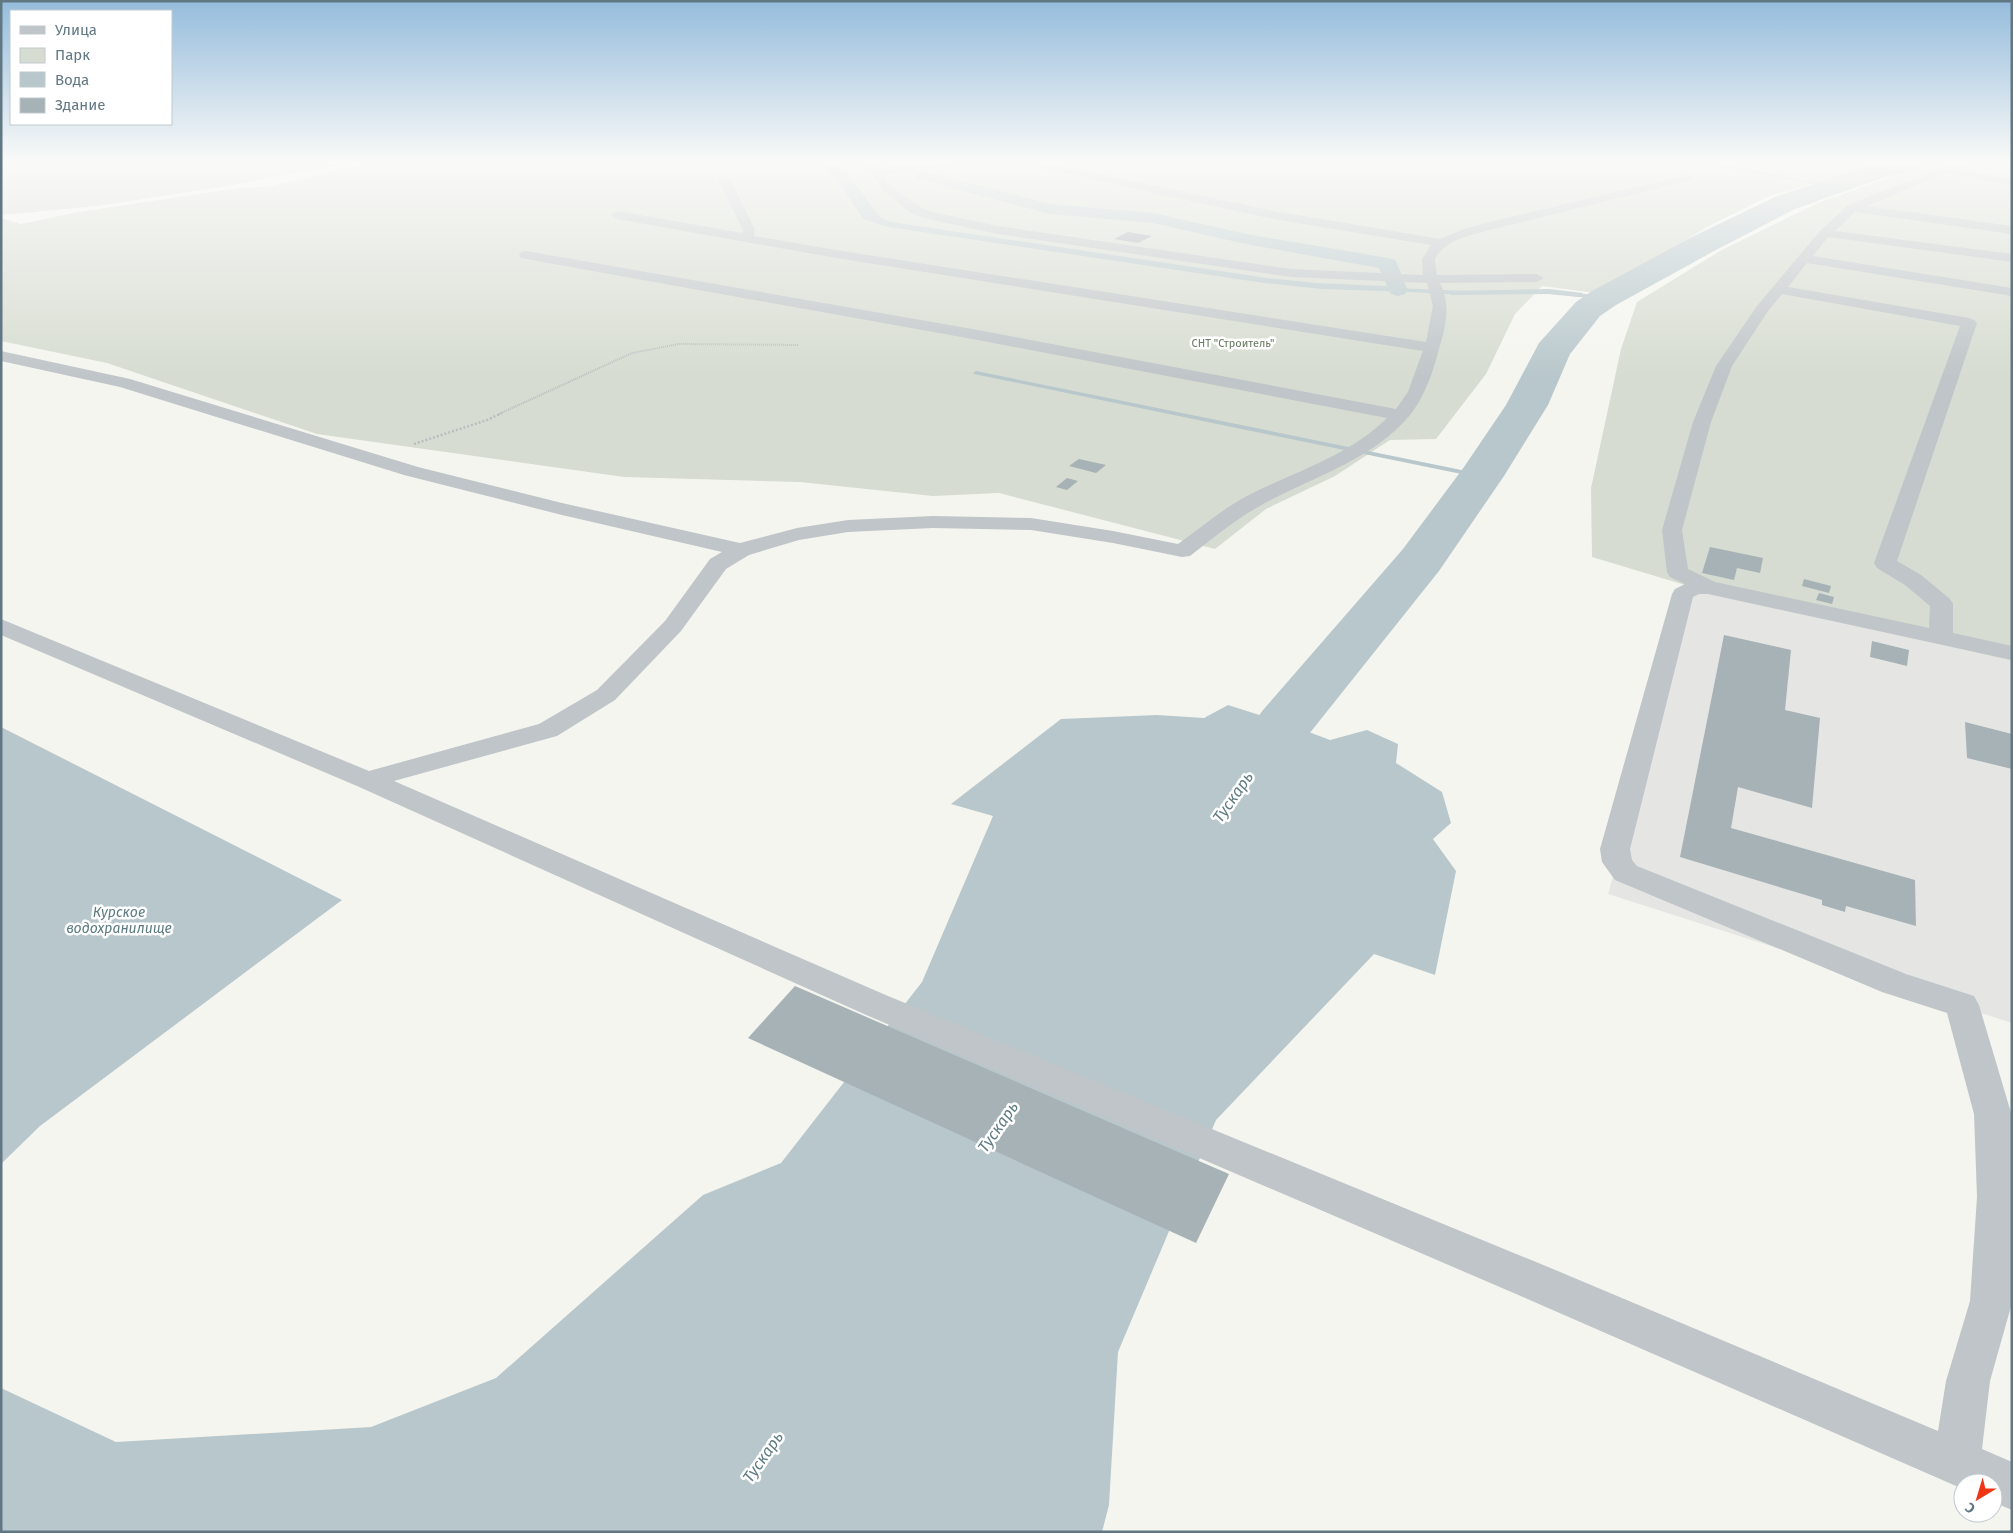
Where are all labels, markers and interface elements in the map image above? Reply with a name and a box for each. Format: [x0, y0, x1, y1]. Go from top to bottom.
legend [10, 10, 172, 125]
text: Улица [55, 21, 97, 39]
text: Парк [55, 46, 90, 64]
text: Вода [55, 71, 89, 89]
text: Здание [55, 96, 105, 114]
park label: СНТ "Строитель" [1192, 337, 1274, 350]
water label: Тускарь [1209, 768, 1257, 826]
water label: Курское водохранилище [66, 904, 172, 937]
water label: Тускарь [974, 1098, 1022, 1156]
water label: Тускарь [739, 1428, 787, 1486]
north arrow [1953, 1473, 2003, 1523]
text: С [1962, 1499, 1979, 1517]

